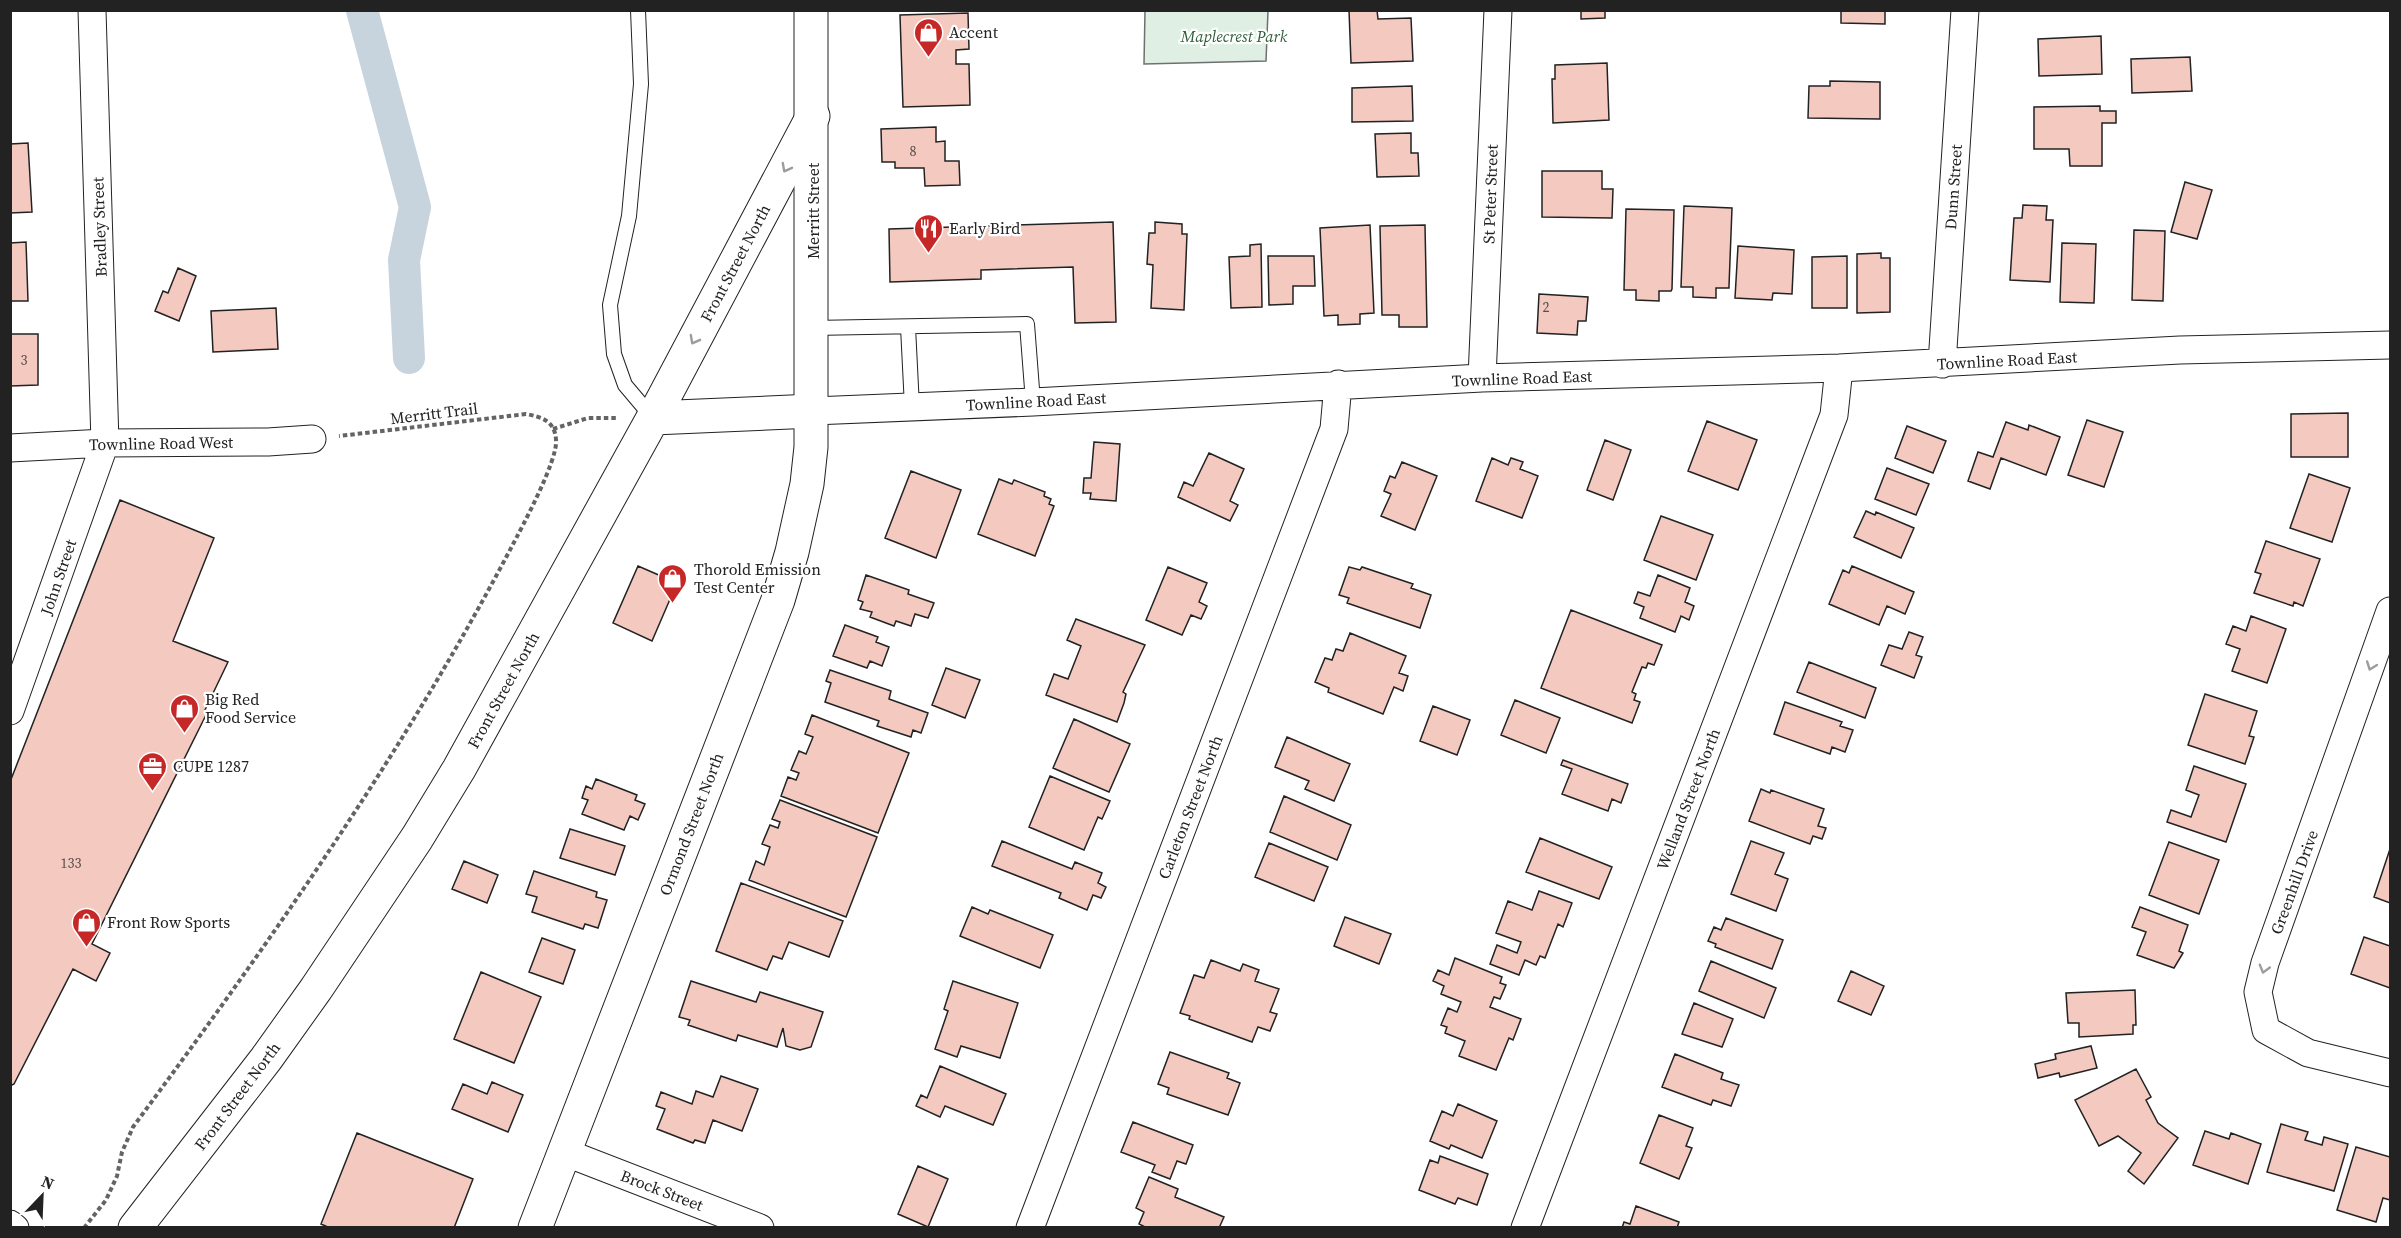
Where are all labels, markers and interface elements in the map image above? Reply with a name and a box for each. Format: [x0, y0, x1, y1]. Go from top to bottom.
shop icon: Accent [912, 16, 944, 58]
place label: Accent [949, 21, 999, 43]
park label: Maplecrest Park [1180, 25, 1288, 47]
house number: 8 [910, 141, 917, 161]
street label: St Peter Street [1477, 143, 1503, 244]
street label: Dunn Street [1939, 143, 1967, 230]
one-way arrow [782, 162, 793, 172]
street label: Merritt Street [802, 162, 824, 259]
street label: Bradley Street [86, 176, 112, 277]
street label: Front Street North [695, 200, 775, 326]
restaurant icon: Early Bird [912, 212, 944, 254]
place label: Early Bird [949, 217, 1020, 239]
house number: 2 [1543, 297, 1550, 317]
one-way arrow [690, 334, 701, 345]
street label: Townline Road East [1936, 345, 2078, 375]
house number: 3 [21, 350, 28, 370]
street label: Townline Road East [1452, 365, 1593, 391]
street label: Townline Road East [965, 386, 1107, 416]
street label: Merritt Trail [389, 397, 479, 429]
street label: Townline Road West [89, 431, 234, 455]
street label: John Street [34, 535, 81, 619]
place label: Thorold Emission Test Center [694, 558, 821, 598]
shop icon: Thorold Emission Test Center [657, 562, 689, 604]
street label: Front Street North [462, 627, 544, 752]
one-way arrow [2365, 660, 2378, 671]
place label: Big Red Food Service [205, 688, 296, 728]
shop icon: Big Red Food Service [168, 692, 200, 734]
street label: Welland Street North [1651, 725, 1725, 873]
street label: Carleton Street North [1152, 732, 1228, 882]
street label: Ormond Street North [654, 749, 728, 898]
office icon: CUPE 1287 [136, 750, 168, 792]
place label: CUPE 1287 [173, 755, 249, 777]
street label: Greenhill Drive [2265, 827, 2323, 937]
house number: 133 [61, 853, 82, 873]
shop icon: Front Row Sports [70, 906, 102, 948]
place label: Front Row Sports [107, 911, 230, 933]
one-way arrow [2259, 963, 2271, 974]
street label: Front Street North [189, 1037, 285, 1155]
street label: Brock Street [617, 1164, 707, 1216]
north arrow [12, 1166, 72, 1226]
text: N [38, 1170, 58, 1195]

